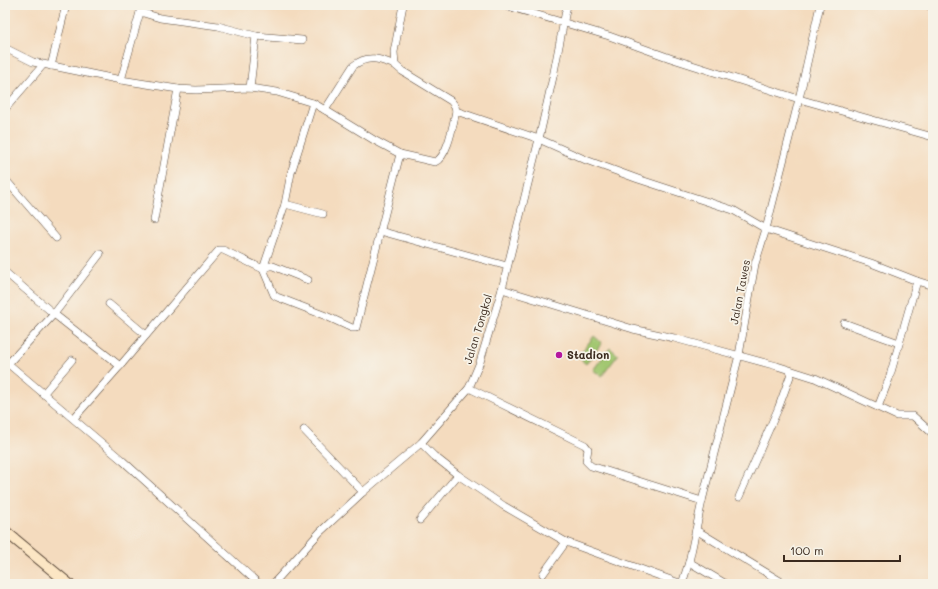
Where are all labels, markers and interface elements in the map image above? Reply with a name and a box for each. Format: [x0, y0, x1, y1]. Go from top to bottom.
street label: Jalan Tawes [726, 258, 753, 326]
street label: Jalan Tongkol [460, 292, 495, 366]
place label: Stadion [567, 347, 609, 362]
marker: Stadion [554, 350, 564, 360]
scale bar [784, 537, 900, 563]
text: 100 m [790, 542, 824, 558]

